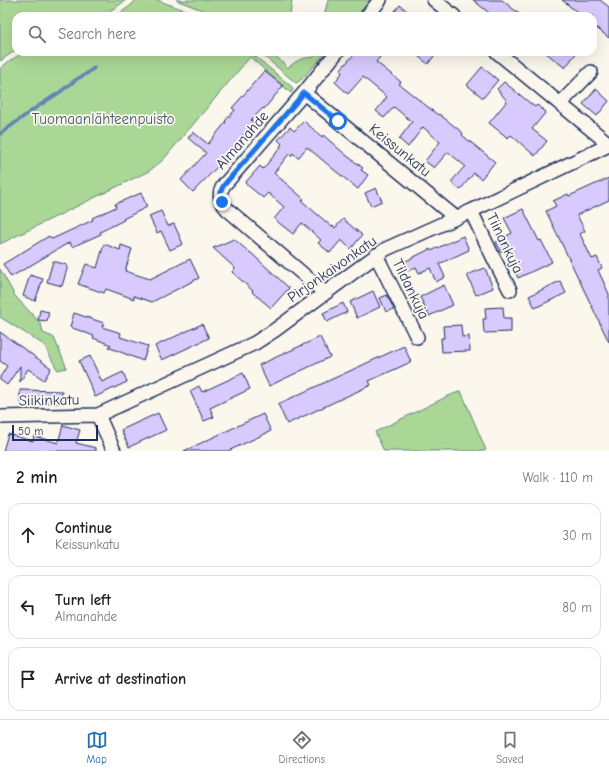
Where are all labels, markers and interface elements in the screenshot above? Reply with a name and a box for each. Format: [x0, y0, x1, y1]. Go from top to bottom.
search box [12, 12, 597, 56]
icon: search [26, 23, 48, 45]
text: Search here [58, 25, 136, 43]
street label: Almanahde [212, 107, 273, 173]
park label: Tuomaanlähteenpuisto [32, 110, 175, 128]
route start [329, 112, 347, 130]
street label: Keissunkatu [365, 120, 435, 180]
route end [213, 193, 231, 211]
street label: Tiinankuja [483, 210, 527, 276]
street label: Pirjonkaivonkatu [284, 232, 380, 306]
street label: Tildankuja [389, 256, 433, 322]
street label: Siikinkatu [18, 390, 80, 410]
scale bar [12, 423, 98, 442]
text: 50 m [18, 425, 43, 438]
text: 2 min [16, 468, 57, 487]
text: Walk · 110 m [522, 470, 593, 485]
text: Continue [55, 519, 112, 537]
icon: ahead [17, 524, 39, 546]
text: 30 m [562, 528, 592, 543]
text: Keissunkatu [55, 537, 119, 552]
text: Turn left [55, 591, 111, 609]
icon: left [17, 596, 39, 618]
text: 80 m [562, 600, 592, 615]
text: Almanahde [55, 609, 117, 624]
icon: arrive [17, 668, 39, 690]
text: Arrive at destination [55, 670, 186, 688]
tab: Map [86, 729, 108, 766]
tab: Directions [279, 729, 325, 766]
tab: Saved [496, 729, 523, 766]

